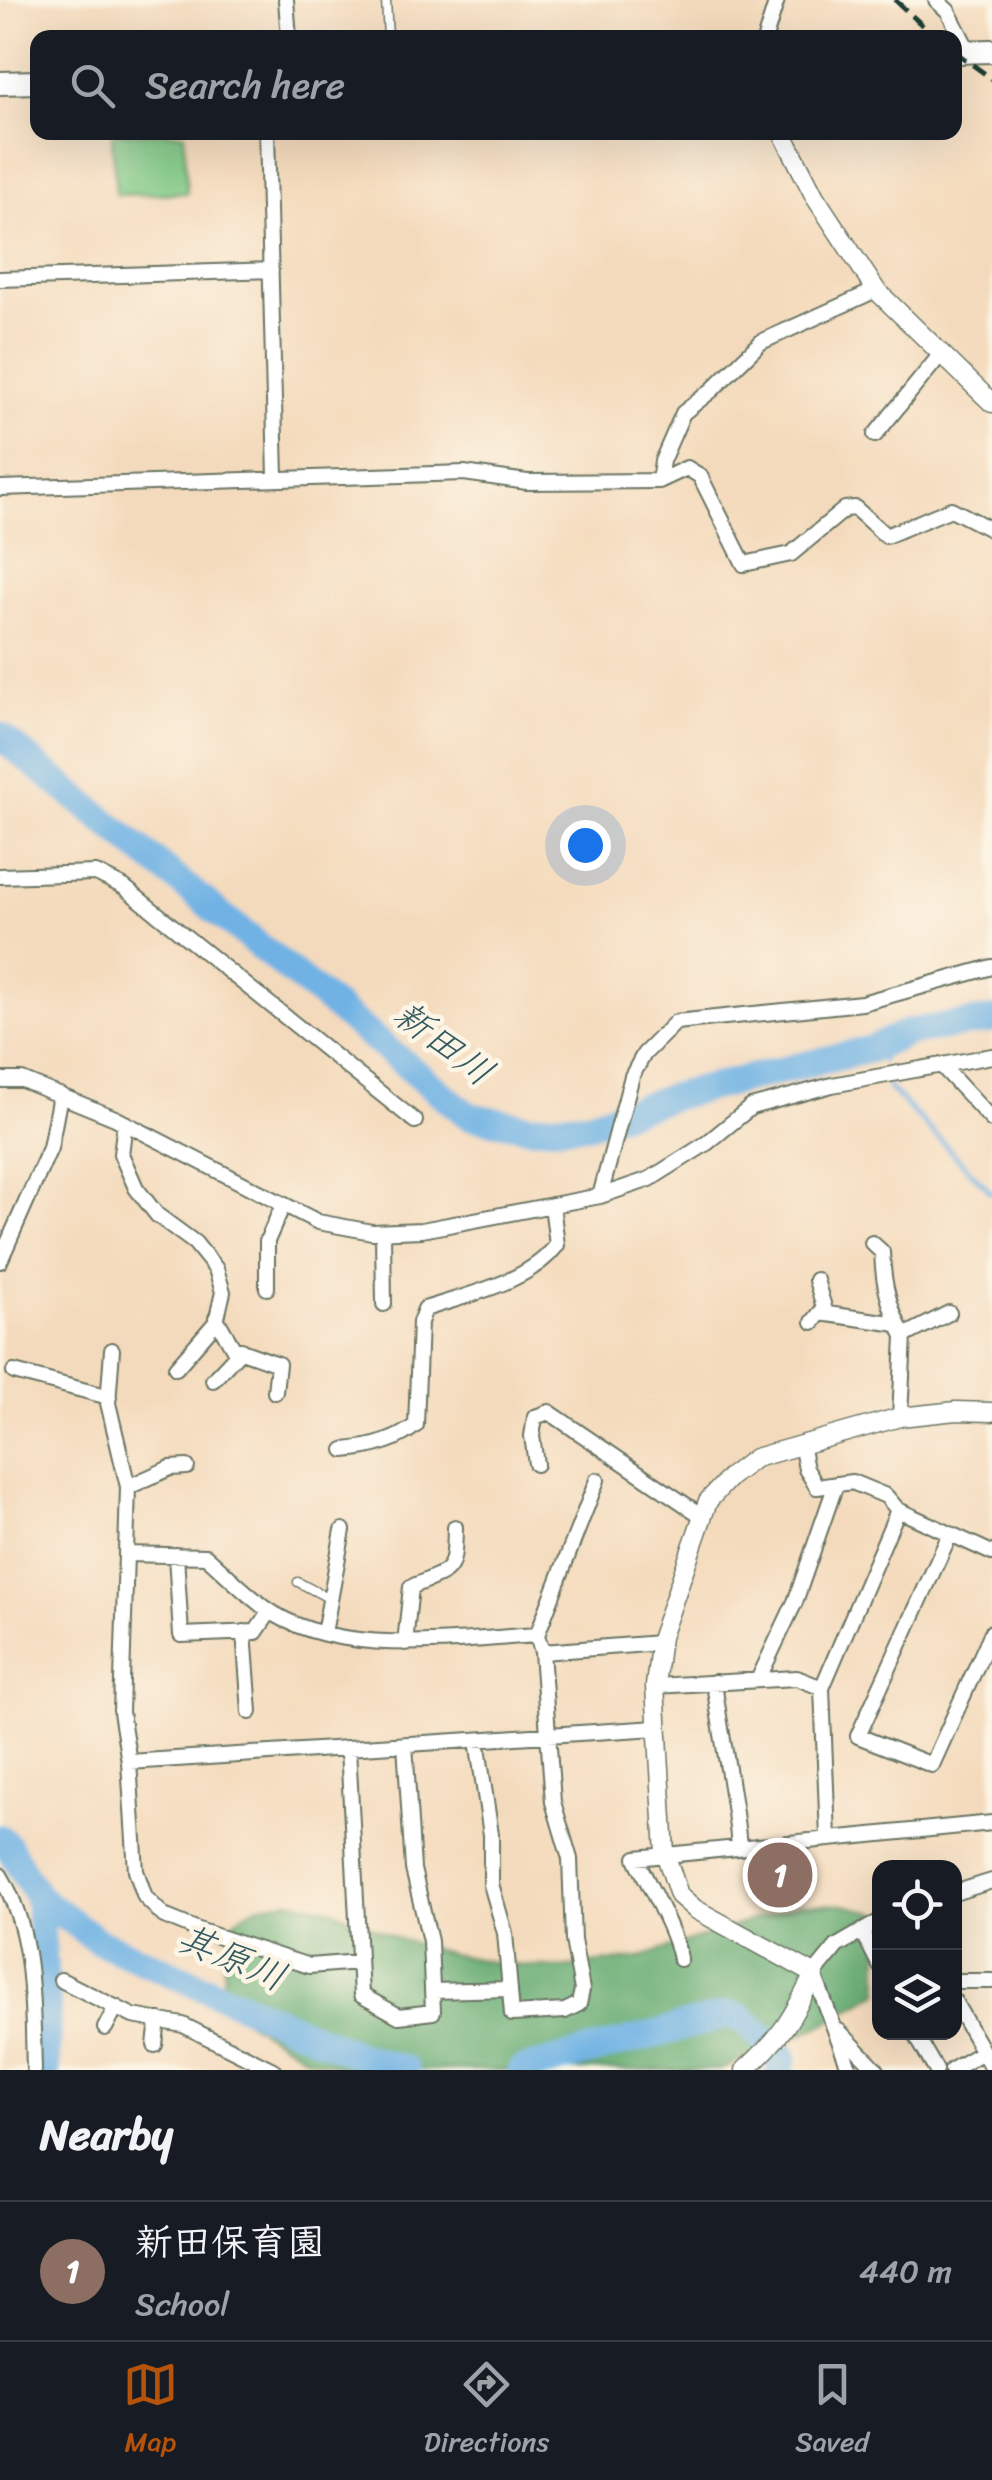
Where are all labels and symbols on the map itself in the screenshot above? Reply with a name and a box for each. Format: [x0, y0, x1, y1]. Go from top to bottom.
your location [560, 820, 611, 871]
water label: 新田川 [378, 982, 509, 1104]
pin: 1 [748, 1838, 812, 1912]
water label: 其原川 [166, 1904, 297, 2011]

